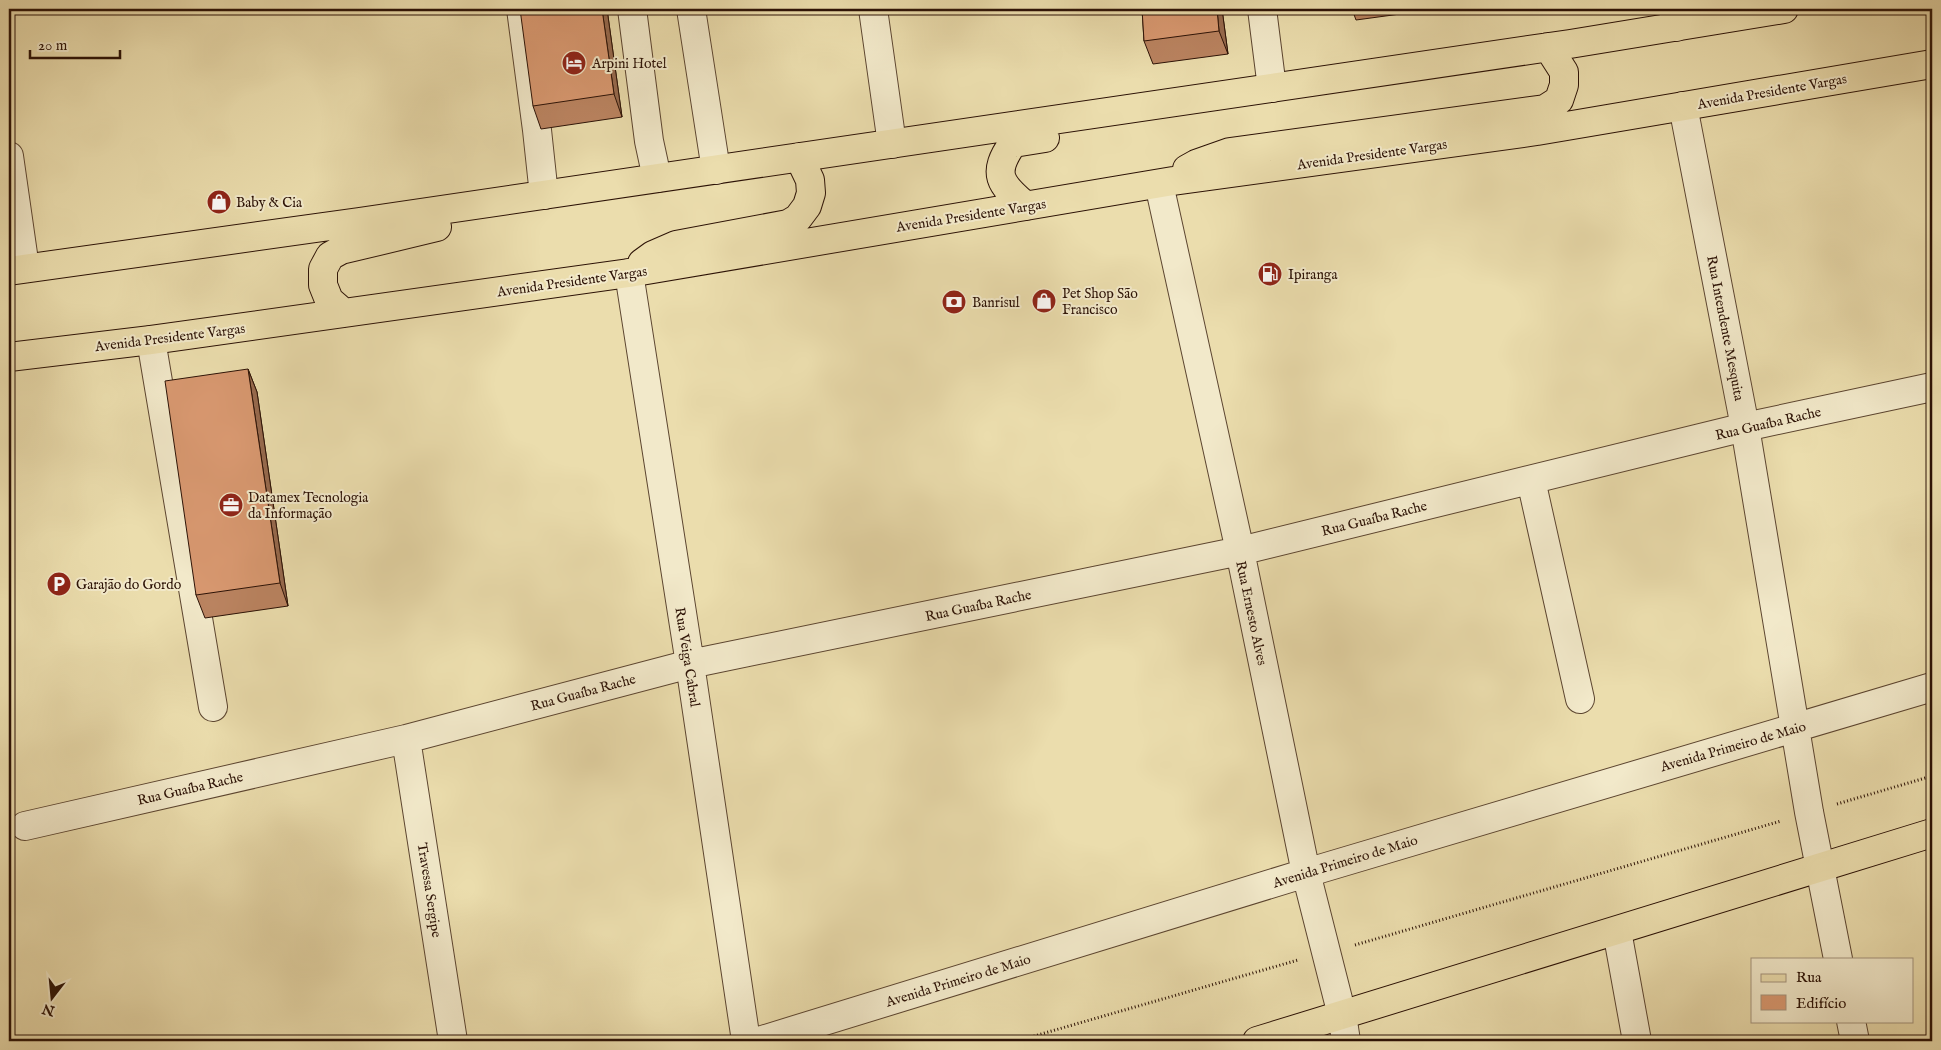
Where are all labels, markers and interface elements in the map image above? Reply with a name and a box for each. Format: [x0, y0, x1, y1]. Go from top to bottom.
scale bar [30, 28, 120, 60]
text: 20 m [38, 36, 68, 55]
hotel icon: Arpini Hotel [561, 50, 587, 76]
place label: Arpini Hotel [591, 55, 667, 73]
street label: Avenida Presidente Vargas [1695, 70, 1848, 114]
street label: Avenida Presidente Vargas [1295, 136, 1448, 175]
shop icon: Baby & Cia [206, 189, 232, 215]
place label: Baby & Cia [236, 194, 303, 212]
street label: Avenida Presidente Vargas [894, 195, 1047, 237]
street label: Rua Intendente Mesquita [1702, 254, 1748, 403]
fuel station icon: Ipiranga [1257, 261, 1283, 287]
street label: Avenida Presidente Vargas [495, 263, 648, 302]
place label: Ipiranga [1288, 266, 1338, 284]
place label: Pet Shop São Francisco [1062, 285, 1138, 319]
shop icon: Pet Shop São Francisco [1031, 288, 1057, 314]
bank icon: Banrisul [941, 289, 967, 315]
place label: Banrisul [972, 294, 1020, 312]
street label: Avenida Presidente Vargas [93, 320, 246, 356]
street label: Rua Guaíba Rache [1714, 403, 1823, 445]
place label: Datamex Tecnologia da Informação [248, 489, 369, 523]
office icon: Datamex Tecnologia da Informação [218, 492, 244, 518]
street label: Rua Guaíba Rache [1320, 497, 1429, 541]
street label: Rua Ernesto Alves [1231, 559, 1271, 667]
parking icon: Garajão do Gordo [46, 571, 72, 597]
place label: Garajão do Gordo [76, 576, 182, 594]
street label: Rua Guaíba Rache [923, 586, 1034, 626]
street label: Rua Veiga Cabral [670, 606, 704, 708]
street label: Rua Guaíba Rache [529, 670, 638, 716]
street label: Avenida Primeiro de Maio [1657, 717, 1809, 777]
street label: Rua Guaíba Rache [136, 768, 245, 810]
street label: Avenida Primeiro de Maio [1270, 831, 1420, 893]
street label: Travessa Sergipe [413, 841, 445, 939]
street label: Avenida Primeiro de Maio [883, 950, 1033, 1012]
legend [1751, 958, 1914, 1022]
text: Rua [1796, 968, 1822, 987]
north arrow [28, 972, 78, 1022]
text: Edifício [1796, 994, 1846, 1013]
text: N [40, 999, 58, 1020]

